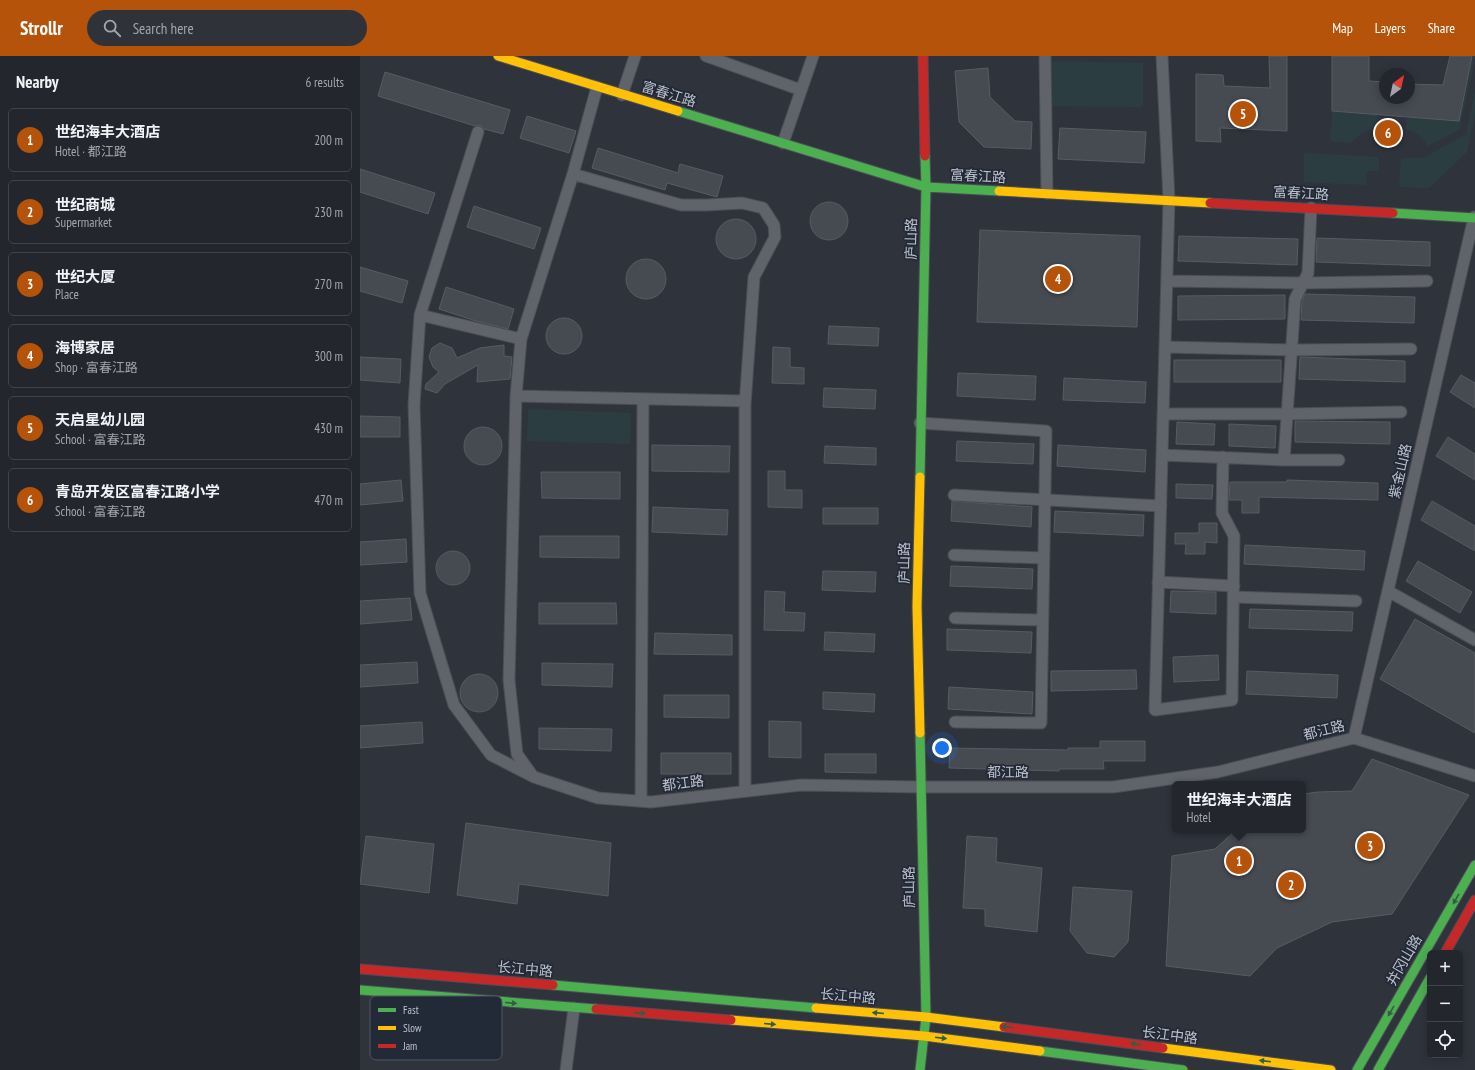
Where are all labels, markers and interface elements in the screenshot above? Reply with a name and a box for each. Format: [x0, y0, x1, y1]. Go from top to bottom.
search box [87, 10, 367, 46]
text: Strollr [20, 16, 63, 40]
icon: search [101, 17, 123, 39]
text: Search here [133, 19, 194, 38]
text: Map [1332, 19, 1353, 37]
text: Layers [1375, 19, 1406, 37]
text: Share [1428, 19, 1455, 37]
north arrow [1379, 68, 1415, 104]
text: Nearby [16, 71, 59, 93]
text: 6 results [305, 74, 344, 91]
street label: 富春江路 [640, 77, 698, 111]
pin: 5 [1230, 99, 1256, 129]
pin: 6 [1375, 118, 1401, 148]
text: 世纪海丰大酒店 [55, 122, 160, 141]
text: 1 [27, 132, 33, 149]
text: 200 m [314, 132, 343, 149]
text: Hotel · 都江路 [55, 143, 127, 160]
street label: 富春江路 [950, 166, 1006, 186]
street label: 富春江路 [1273, 183, 1329, 203]
text: 世纪商城 [55, 195, 115, 214]
text: 2 [27, 204, 33, 221]
text: 230 m [314, 204, 343, 221]
text: Supermarket [55, 214, 112, 231]
street label: 庐山路 [902, 218, 920, 260]
pin: 4 [1045, 264, 1071, 294]
text: 世纪大厦 [55, 267, 115, 286]
text: 3 [27, 276, 33, 293]
text: 270 m [314, 276, 343, 293]
text: Place [55, 286, 79, 303]
text: 海博家居 [55, 338, 115, 357]
text: 4 [27, 348, 33, 365]
text: 300 m [314, 348, 343, 365]
text: Shop · 富春江路 [55, 359, 138, 376]
text: 天启星幼儿园 [55, 410, 145, 429]
text: 5 [27, 420, 33, 437]
text: 430 m [314, 420, 343, 437]
text: School · 富春江路 [55, 431, 145, 448]
street label: 紫金山路 [1385, 442, 1415, 500]
text: 青岛开发区富春江路小学 [55, 482, 220, 501]
text: 6 [27, 492, 33, 509]
text: 470 m [314, 492, 343, 509]
text: School · 富春江路 [55, 503, 145, 520]
street label: 庐山路 [895, 542, 913, 584]
street label: 都江路 [1301, 716, 1347, 744]
your location [932, 738, 952, 758]
street label: 都江路 [987, 763, 1029, 781]
street label: 都江路 [661, 772, 705, 794]
popup [1172, 781, 1306, 833]
text: 世纪海丰大酒店 [1186, 790, 1292, 809]
text: Hotel [1186, 809, 1211, 826]
pin: 3 [1357, 831, 1383, 861]
pin: 1 [1226, 846, 1252, 876]
street label: 庐山路 [900, 866, 918, 908]
pin: 2 [1278, 870, 1304, 900]
one-way arrow [1452, 893, 1459, 905]
street label: 井冈山路 [1382, 931, 1426, 989]
map controls [1427, 950, 1463, 1058]
button: + [1427, 950, 1463, 986]
street label: 长江中路 [496, 958, 554, 980]
street label: 长江中路 [819, 985, 877, 1007]
button: − [1427, 986, 1463, 1022]
legend [370, 996, 502, 1060]
one-way arrow [504, 999, 517, 1006]
text: Fast [403, 1003, 419, 1017]
one-way arrow [1387, 1005, 1394, 1017]
one-way arrow [872, 1009, 884, 1016]
one-way arrow [634, 1010, 646, 1016]
one-way arrow [764, 1020, 776, 1027]
text: Slow [403, 1021, 422, 1035]
button: locate [1427, 1022, 1463, 1058]
street label: 长江中路 [1141, 1023, 1199, 1047]
one-way arrow [1001, 1024, 1013, 1030]
one-way arrow [935, 1035, 947, 1041]
text: Jam [402, 1039, 417, 1053]
one-way arrow [1130, 1041, 1142, 1047]
one-way arrow [1259, 1058, 1271, 1064]

